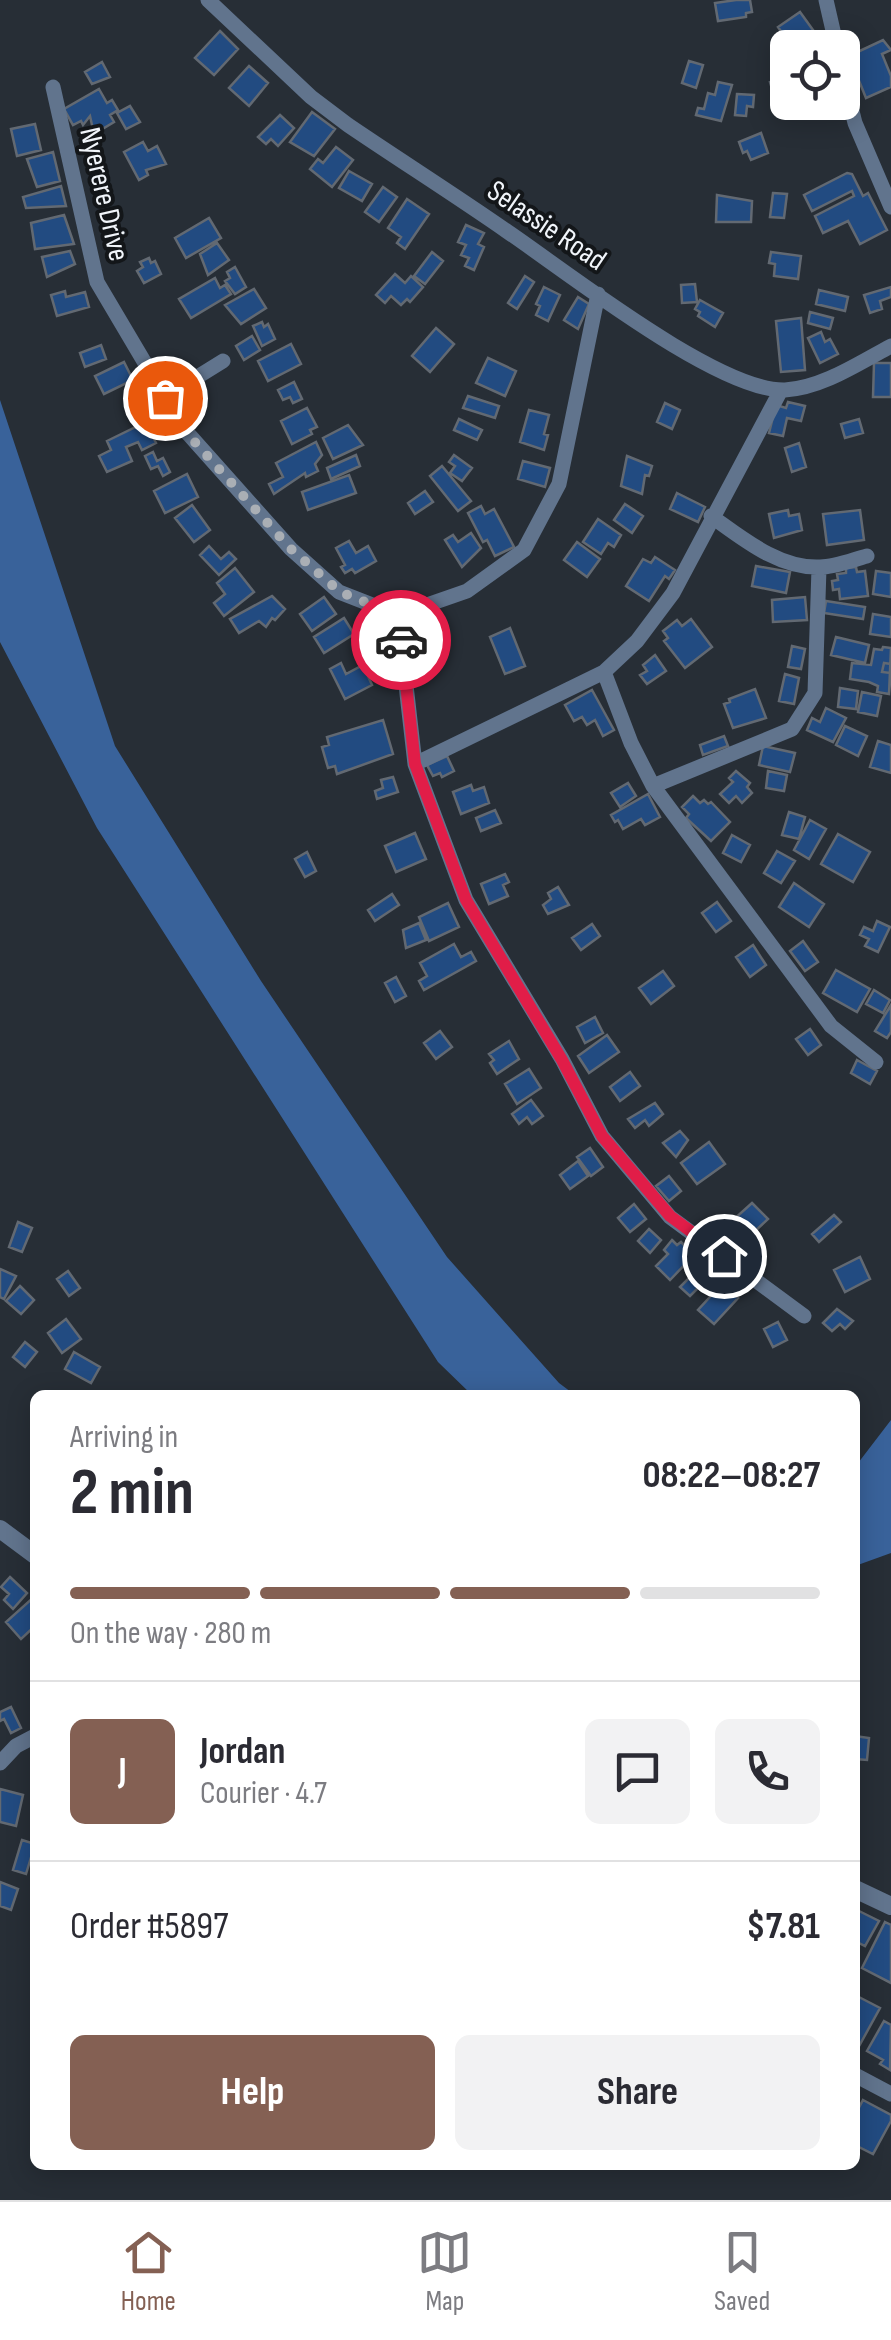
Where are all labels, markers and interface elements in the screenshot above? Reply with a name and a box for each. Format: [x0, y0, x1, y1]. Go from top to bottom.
map controls [770, 30, 860, 120]
button: locate [770, 30, 860, 120]
street label: Nyerere Drive [71, 124, 137, 265]
street label: Selassie Road [480, 173, 613, 279]
pin [123, 356, 208, 441]
icon: bag [138, 371, 193, 426]
courier [351, 590, 451, 690]
icon: car [374, 613, 429, 668]
pin [682, 1214, 767, 1299]
icon: home [697, 1229, 752, 1284]
text: Arriving in [70, 1418, 178, 1457]
text: 08:22–08:27 [642, 1453, 820, 1498]
text: 2 min [70, 1455, 194, 1533]
text: On the way · 280 m [70, 1614, 271, 1653]
button: chat [585, 1719, 690, 1824]
button: phone [715, 1719, 820, 1824]
text: Jordan [200, 1729, 285, 1774]
text: J [118, 1749, 127, 1794]
text: Courier · 4.7 [200, 1774, 327, 1813]
text: Order #5897 [70, 1904, 228, 1949]
text: $7.81 [746, 1904, 820, 1949]
button: Help [70, 2035, 435, 2150]
button: Share [455, 2035, 820, 2150]
tab: Home [121, 2225, 176, 2318]
tab: Map [417, 2225, 472, 2318]
tab: Saved [714, 2225, 770, 2318]

